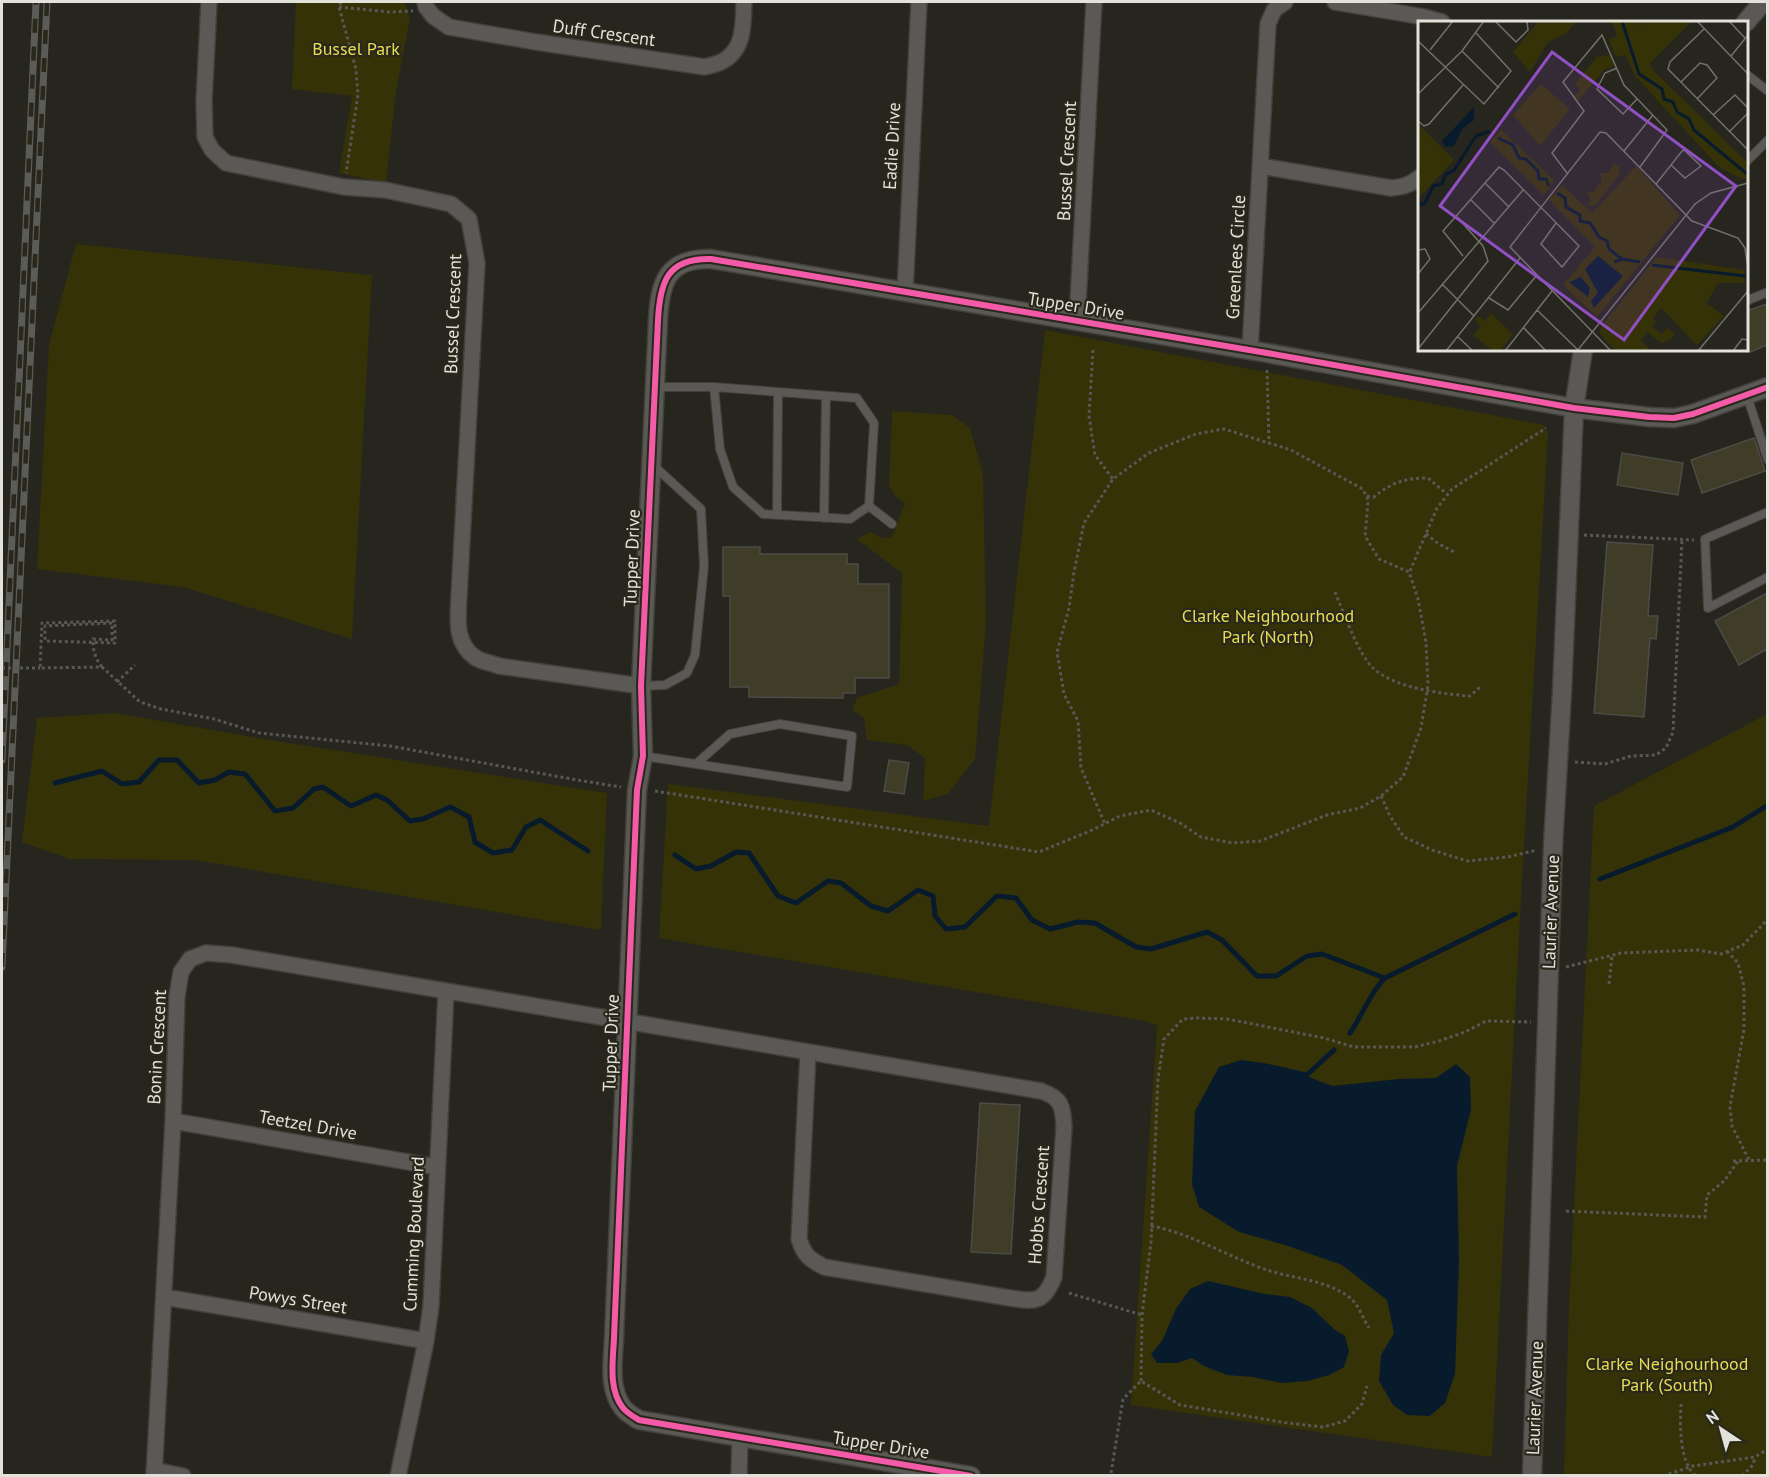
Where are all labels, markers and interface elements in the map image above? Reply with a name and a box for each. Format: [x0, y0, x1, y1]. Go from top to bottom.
street label: Duff Crescent [551, 14, 657, 51]
inset map [1418, 21, 1748, 351]
park label: Bussel Park [312, 37, 400, 60]
street label: Bussel Crescent [1052, 100, 1081, 222]
street label: Eadie Drive [878, 102, 905, 190]
street label: Greenlees Circle [1221, 194, 1250, 320]
street label: Bussel Crescent [439, 254, 466, 374]
street label: Tupper Drive [1026, 287, 1126, 325]
street label: Tupper Drive [618, 509, 645, 607]
park label: Clarke Neighbourhood Park (North) [1182, 604, 1354, 648]
street label: Laurier Avenue [1537, 854, 1564, 969]
street label: Bonin Crescent [142, 989, 171, 1105]
street label: Tupper Drive [597, 994, 624, 1092]
street label: Teetzel Drive [257, 1105, 359, 1144]
street label: Hobbs Crescent [1023, 1145, 1054, 1265]
street label: Cumming Boulevard [398, 1156, 429, 1312]
street label: Powys Street [247, 1280, 349, 1319]
street label: Laurier Avenue [1521, 1340, 1548, 1455]
park label: Clarke Neighourhood Park (South) [1586, 1352, 1748, 1396]
north arrow [1691, 1399, 1751, 1459]
text: N [1702, 1406, 1722, 1428]
street label: Tupper Drive [831, 1426, 931, 1464]

